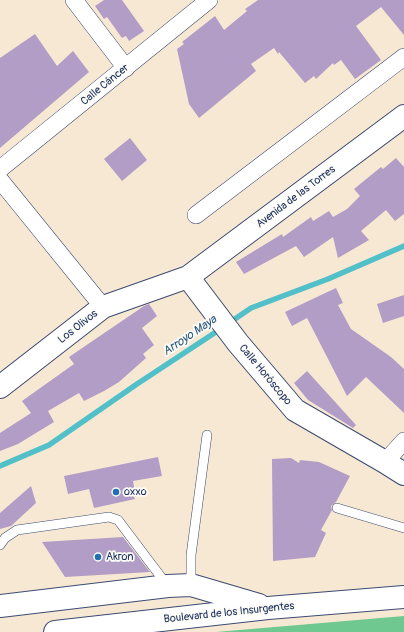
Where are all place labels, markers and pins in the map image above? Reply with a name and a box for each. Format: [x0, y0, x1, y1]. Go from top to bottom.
place label: oxxo [124, 485, 147, 499]
marker: oxxo [111, 487, 121, 497]
place label: Akron [106, 550, 133, 564]
marker: Akron [93, 552, 103, 562]

